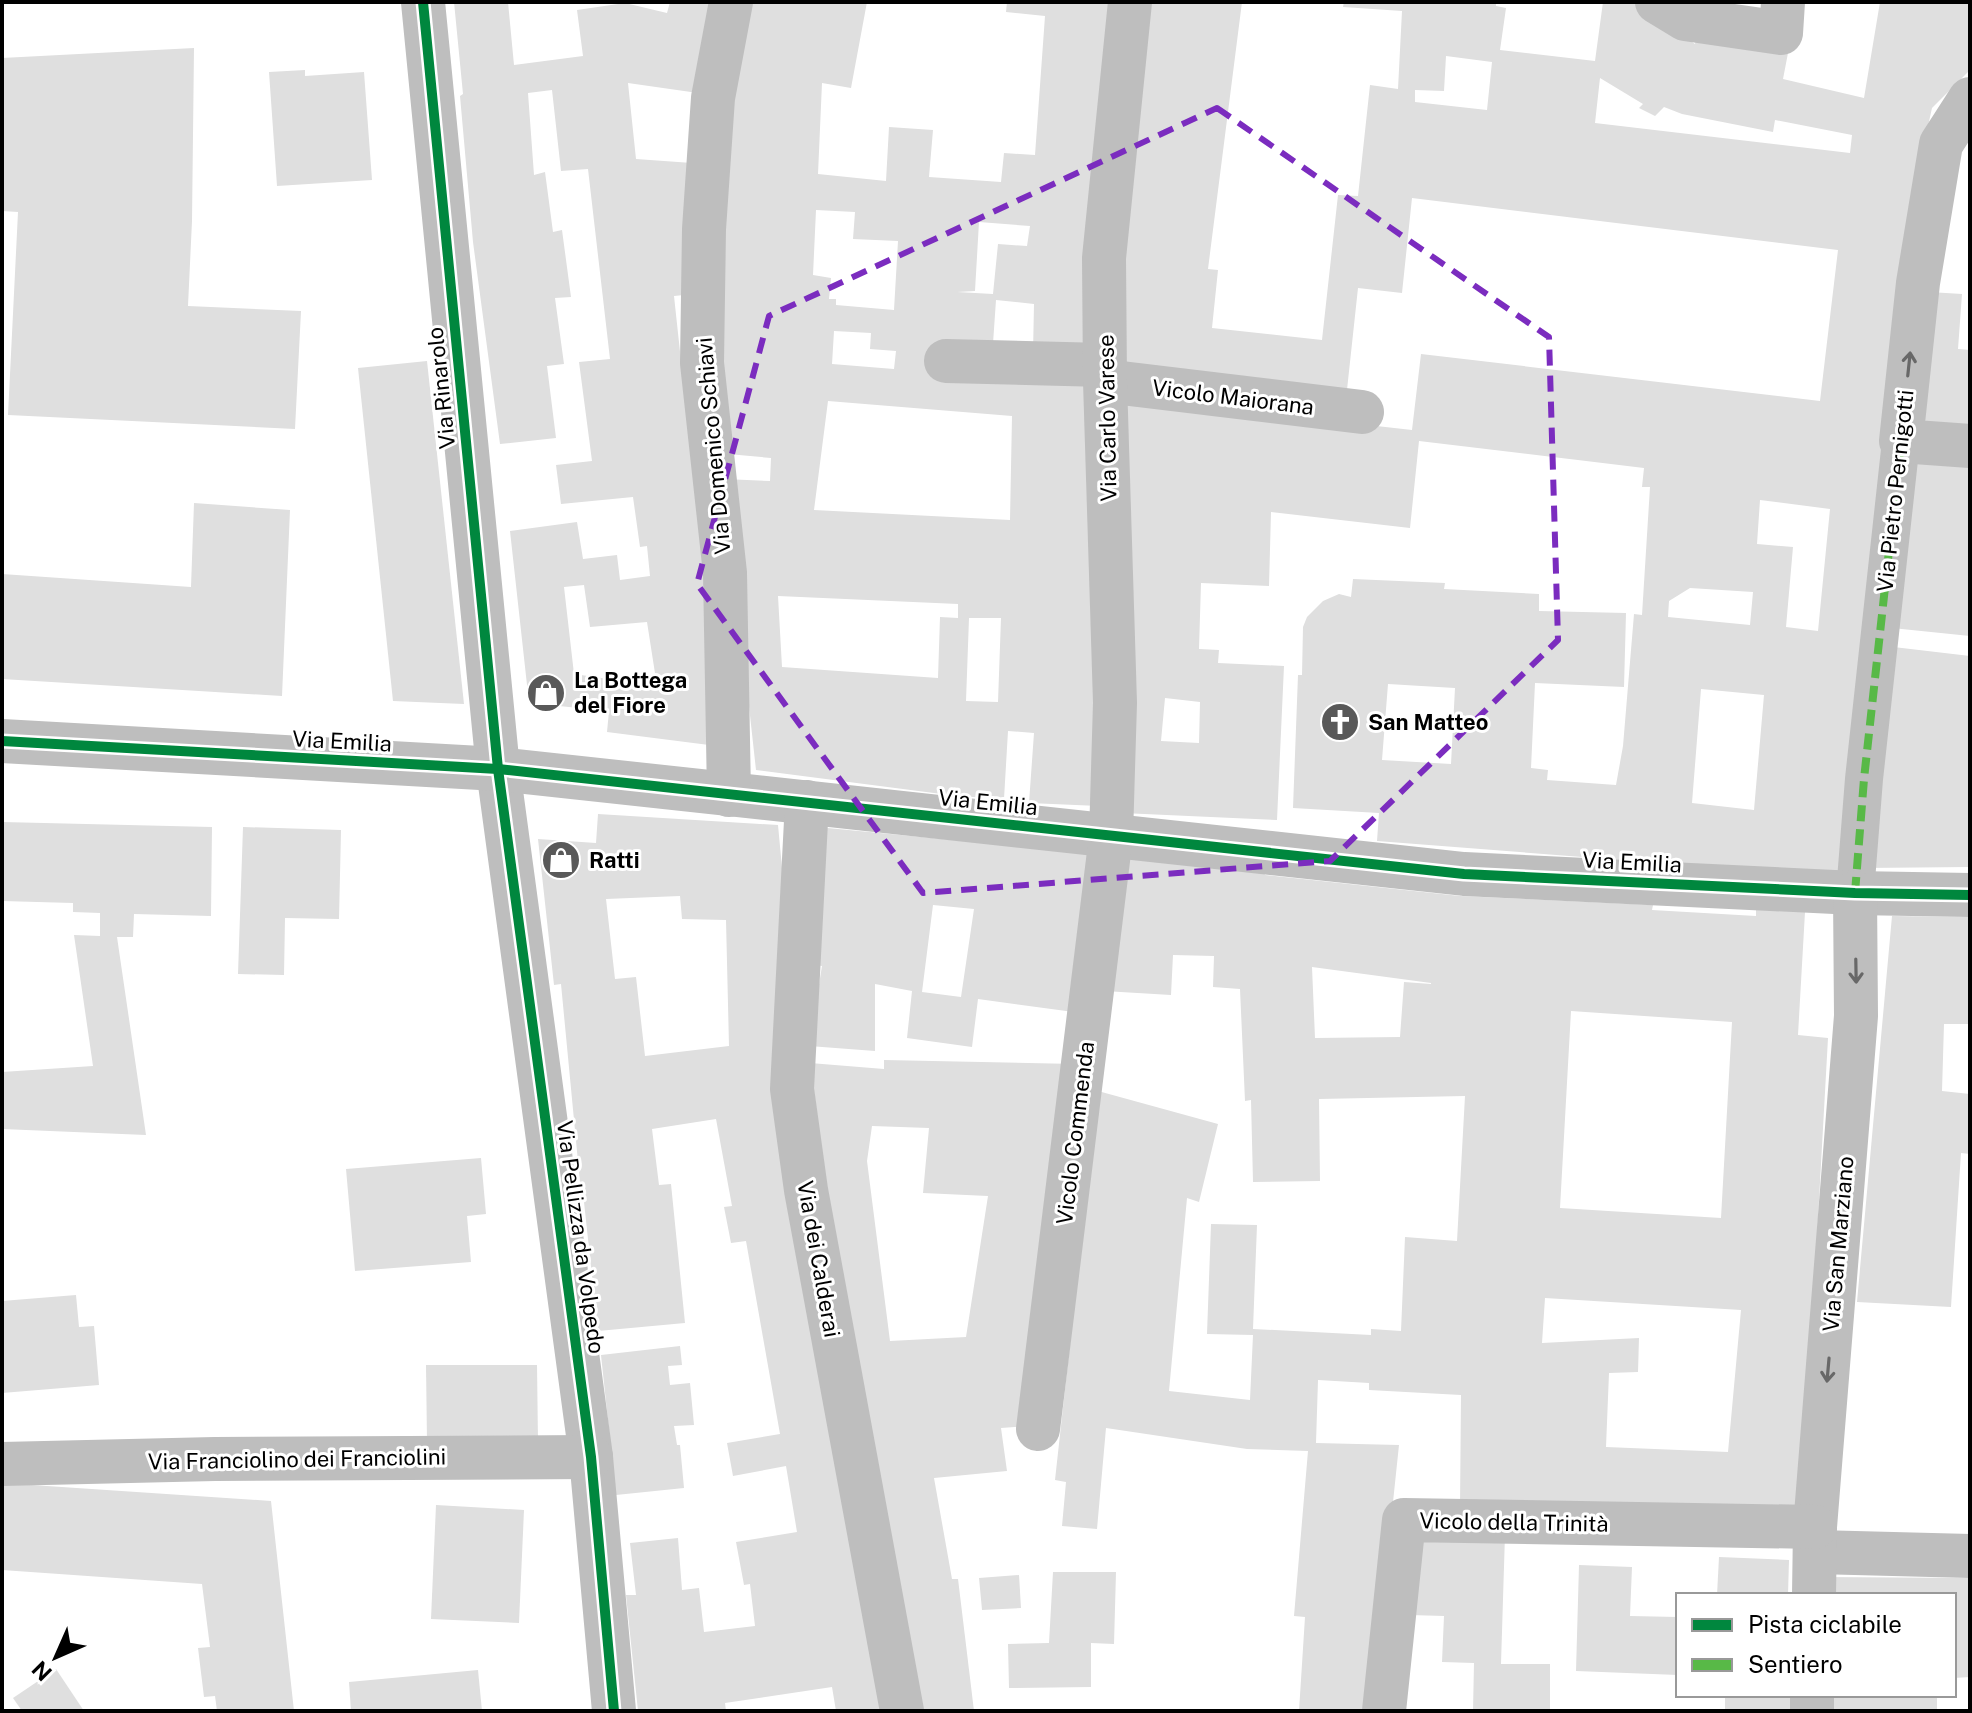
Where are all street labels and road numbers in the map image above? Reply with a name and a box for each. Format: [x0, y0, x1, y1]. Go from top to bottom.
street label: Via Rinarolo [422, 326, 460, 450]
street label: Via Carlo Varese [1093, 334, 1121, 502]
street label: Via Domenico Schiavi [691, 336, 735, 556]
street label: Vicolo Maiorana [1151, 374, 1315, 420]
street label: Via Pietro Pernigotti [1871, 388, 1919, 594]
street label: Via Emilia [291, 725, 393, 757]
street label: Via Emilia [937, 784, 1039, 820]
street label: Via Emilia [1581, 846, 1683, 878]
street label: Vicolo Commenda [1051, 1040, 1099, 1226]
street label: Via Pellizza da Volpedo [552, 1119, 610, 1355]
street label: Via San Marziano [1817, 1155, 1859, 1333]
street label: Via dei Calderai [792, 1179, 846, 1339]
street label: Via Franciolino dei Franciolini [148, 1443, 446, 1475]
street label: Vicolo della Trinità [1419, 1507, 1609, 1537]

